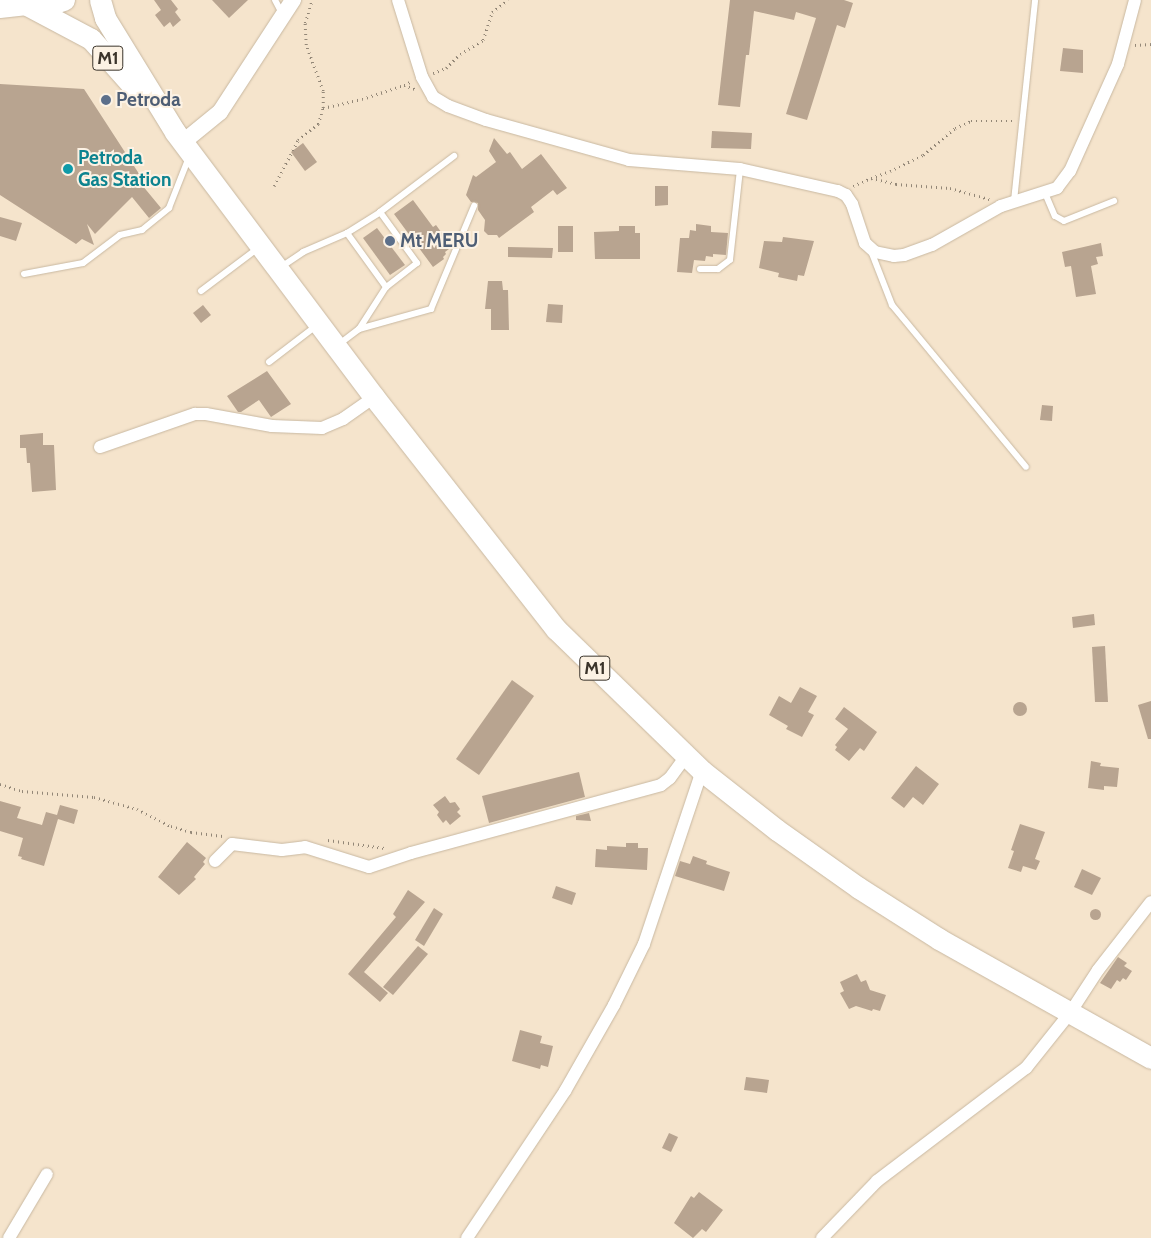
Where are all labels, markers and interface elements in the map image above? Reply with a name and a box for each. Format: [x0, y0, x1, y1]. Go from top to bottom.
road number: M1 [92, 42, 124, 74]
place label: Petroda [116, 89, 181, 111]
marker: Petroda [100, 94, 112, 106]
place label: Petroda Gas Station [78, 147, 171, 191]
marker: Petroda Gas Station [62, 163, 74, 175]
place label: Mt MERU [400, 230, 478, 252]
marker: Mt MERU [384, 235, 396, 247]
road number: M1 [579, 652, 611, 684]

